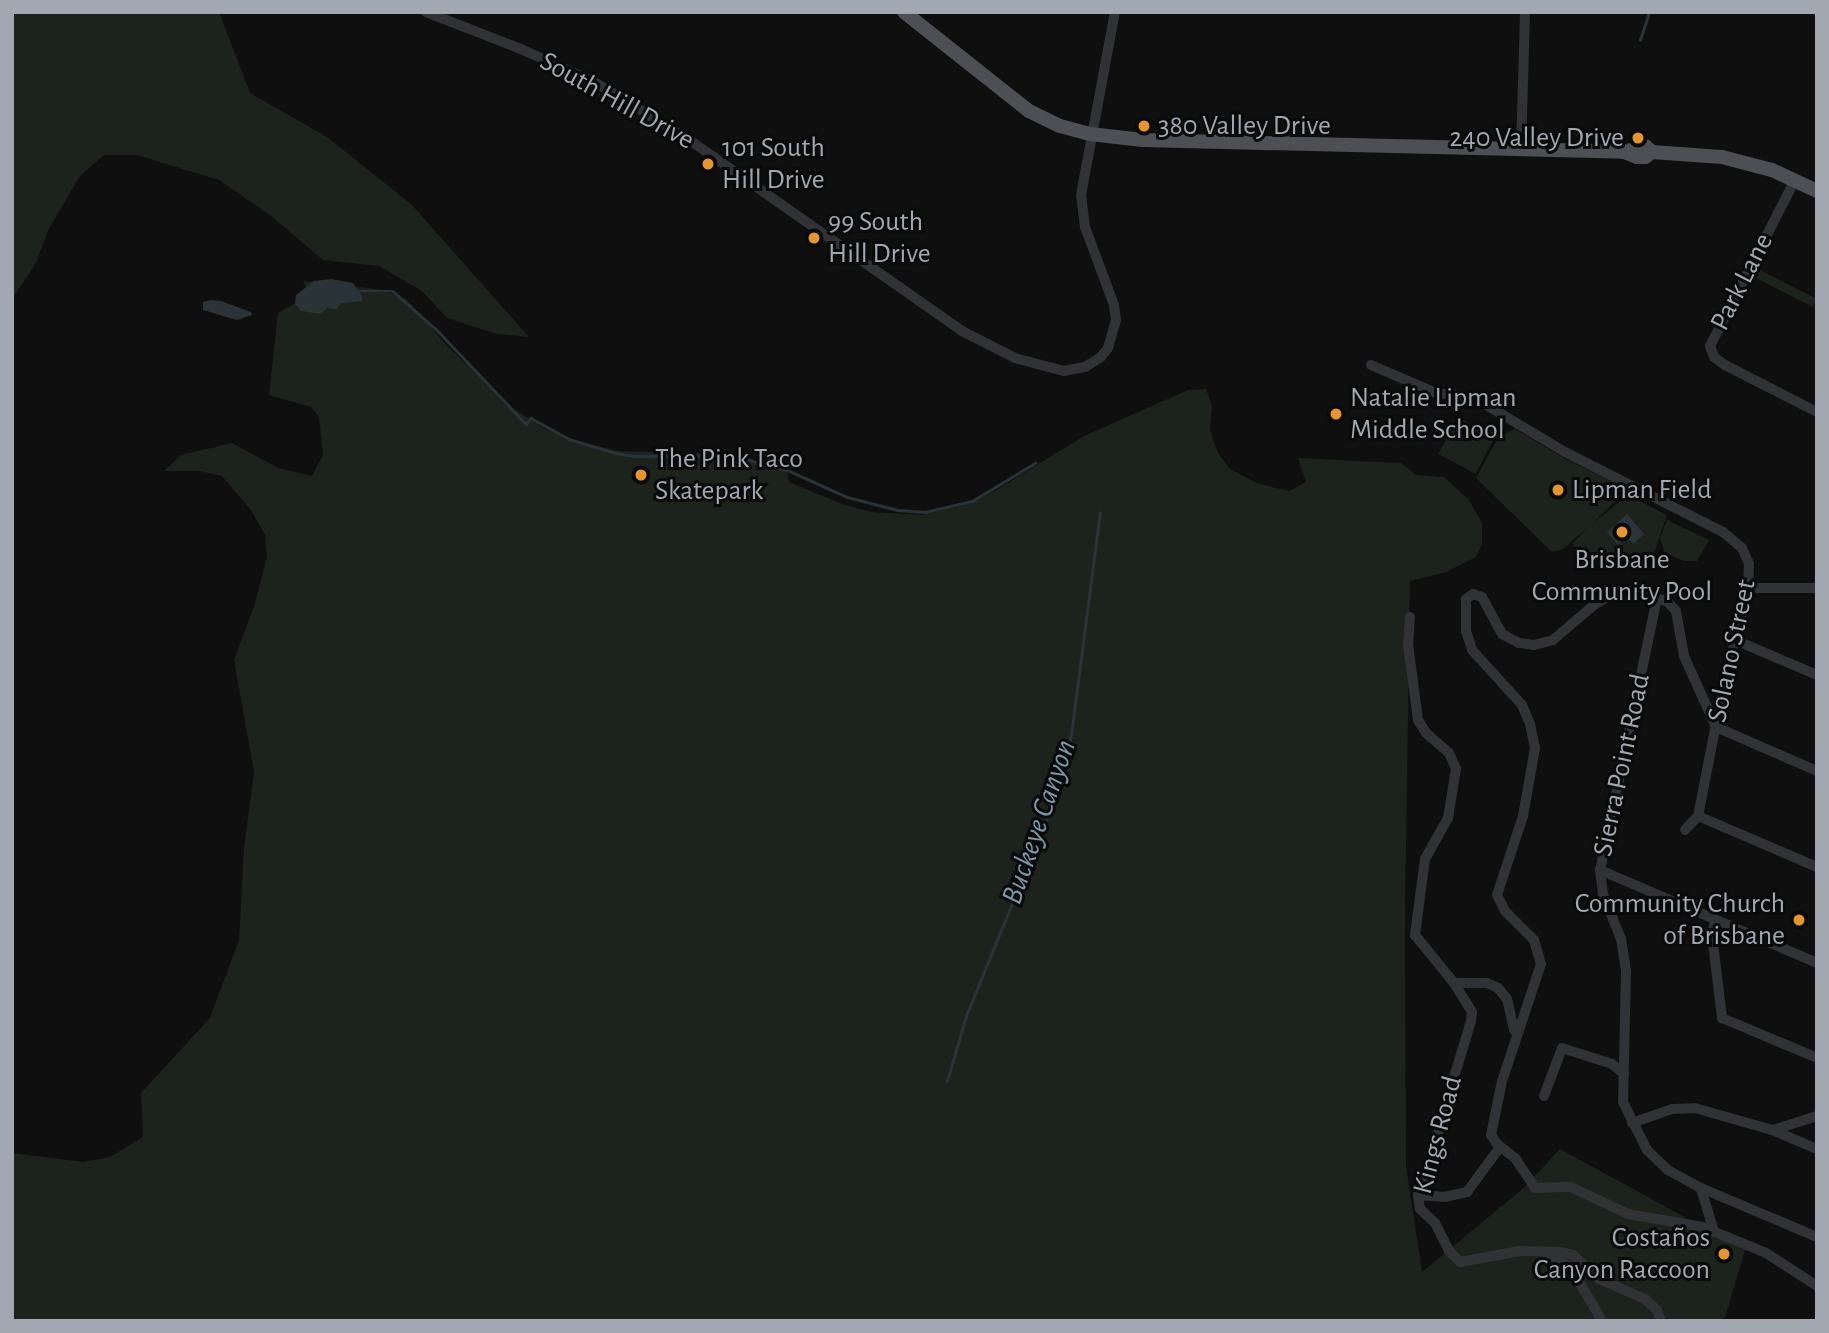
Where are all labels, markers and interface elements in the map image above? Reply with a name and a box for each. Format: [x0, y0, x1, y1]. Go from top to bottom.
street label: South Hill Drive [534, 45, 700, 157]
place label: 380 Valley Drive [1158, 109, 1331, 143]
marker: 380 Valley Drive [1136, 118, 1152, 134]
place label: 240 Valley Drive [1450, 121, 1624, 155]
marker: 240 Valley Drive [1630, 130, 1646, 146]
place label: 101 South Hill Drive [722, 131, 825, 197]
marker: 101 South Hill Drive [700, 156, 716, 172]
place label: 99 South Hill Drive [828, 205, 931, 271]
street label: Park Lane [1703, 228, 1781, 336]
marker: 99 South Hill Drive [806, 230, 822, 246]
place label: Natalie Lipman Middle School [1350, 381, 1516, 447]
marker: Natalie Lipman Middle School [1328, 406, 1344, 422]
place label: The Pink Taco Skatepark [655, 442, 803, 508]
marker: The Pink Taco Skatepark [633, 467, 649, 483]
place label: Lipman Field [1572, 473, 1712, 507]
marker: Lipman Field [1550, 482, 1566, 498]
marker: Brisbane Community Pool [1614, 524, 1630, 540]
place label: Brisbane Community Pool [1532, 543, 1712, 609]
street label: Solano Street [1701, 577, 1763, 725]
street label: Sierra Point Road [1586, 671, 1658, 859]
water label: Buckeye Canyon [994, 735, 1084, 909]
place label: Community Church of Brisbane [1575, 887, 1785, 953]
marker: Community Church of Brisbane [1791, 912, 1807, 928]
street label: Kings Road [1406, 1072, 1470, 1198]
place label: Costaños Canyon Raccoon [1534, 1221, 1710, 1287]
marker: Costaños Canyon Raccoon [1716, 1246, 1732, 1262]

